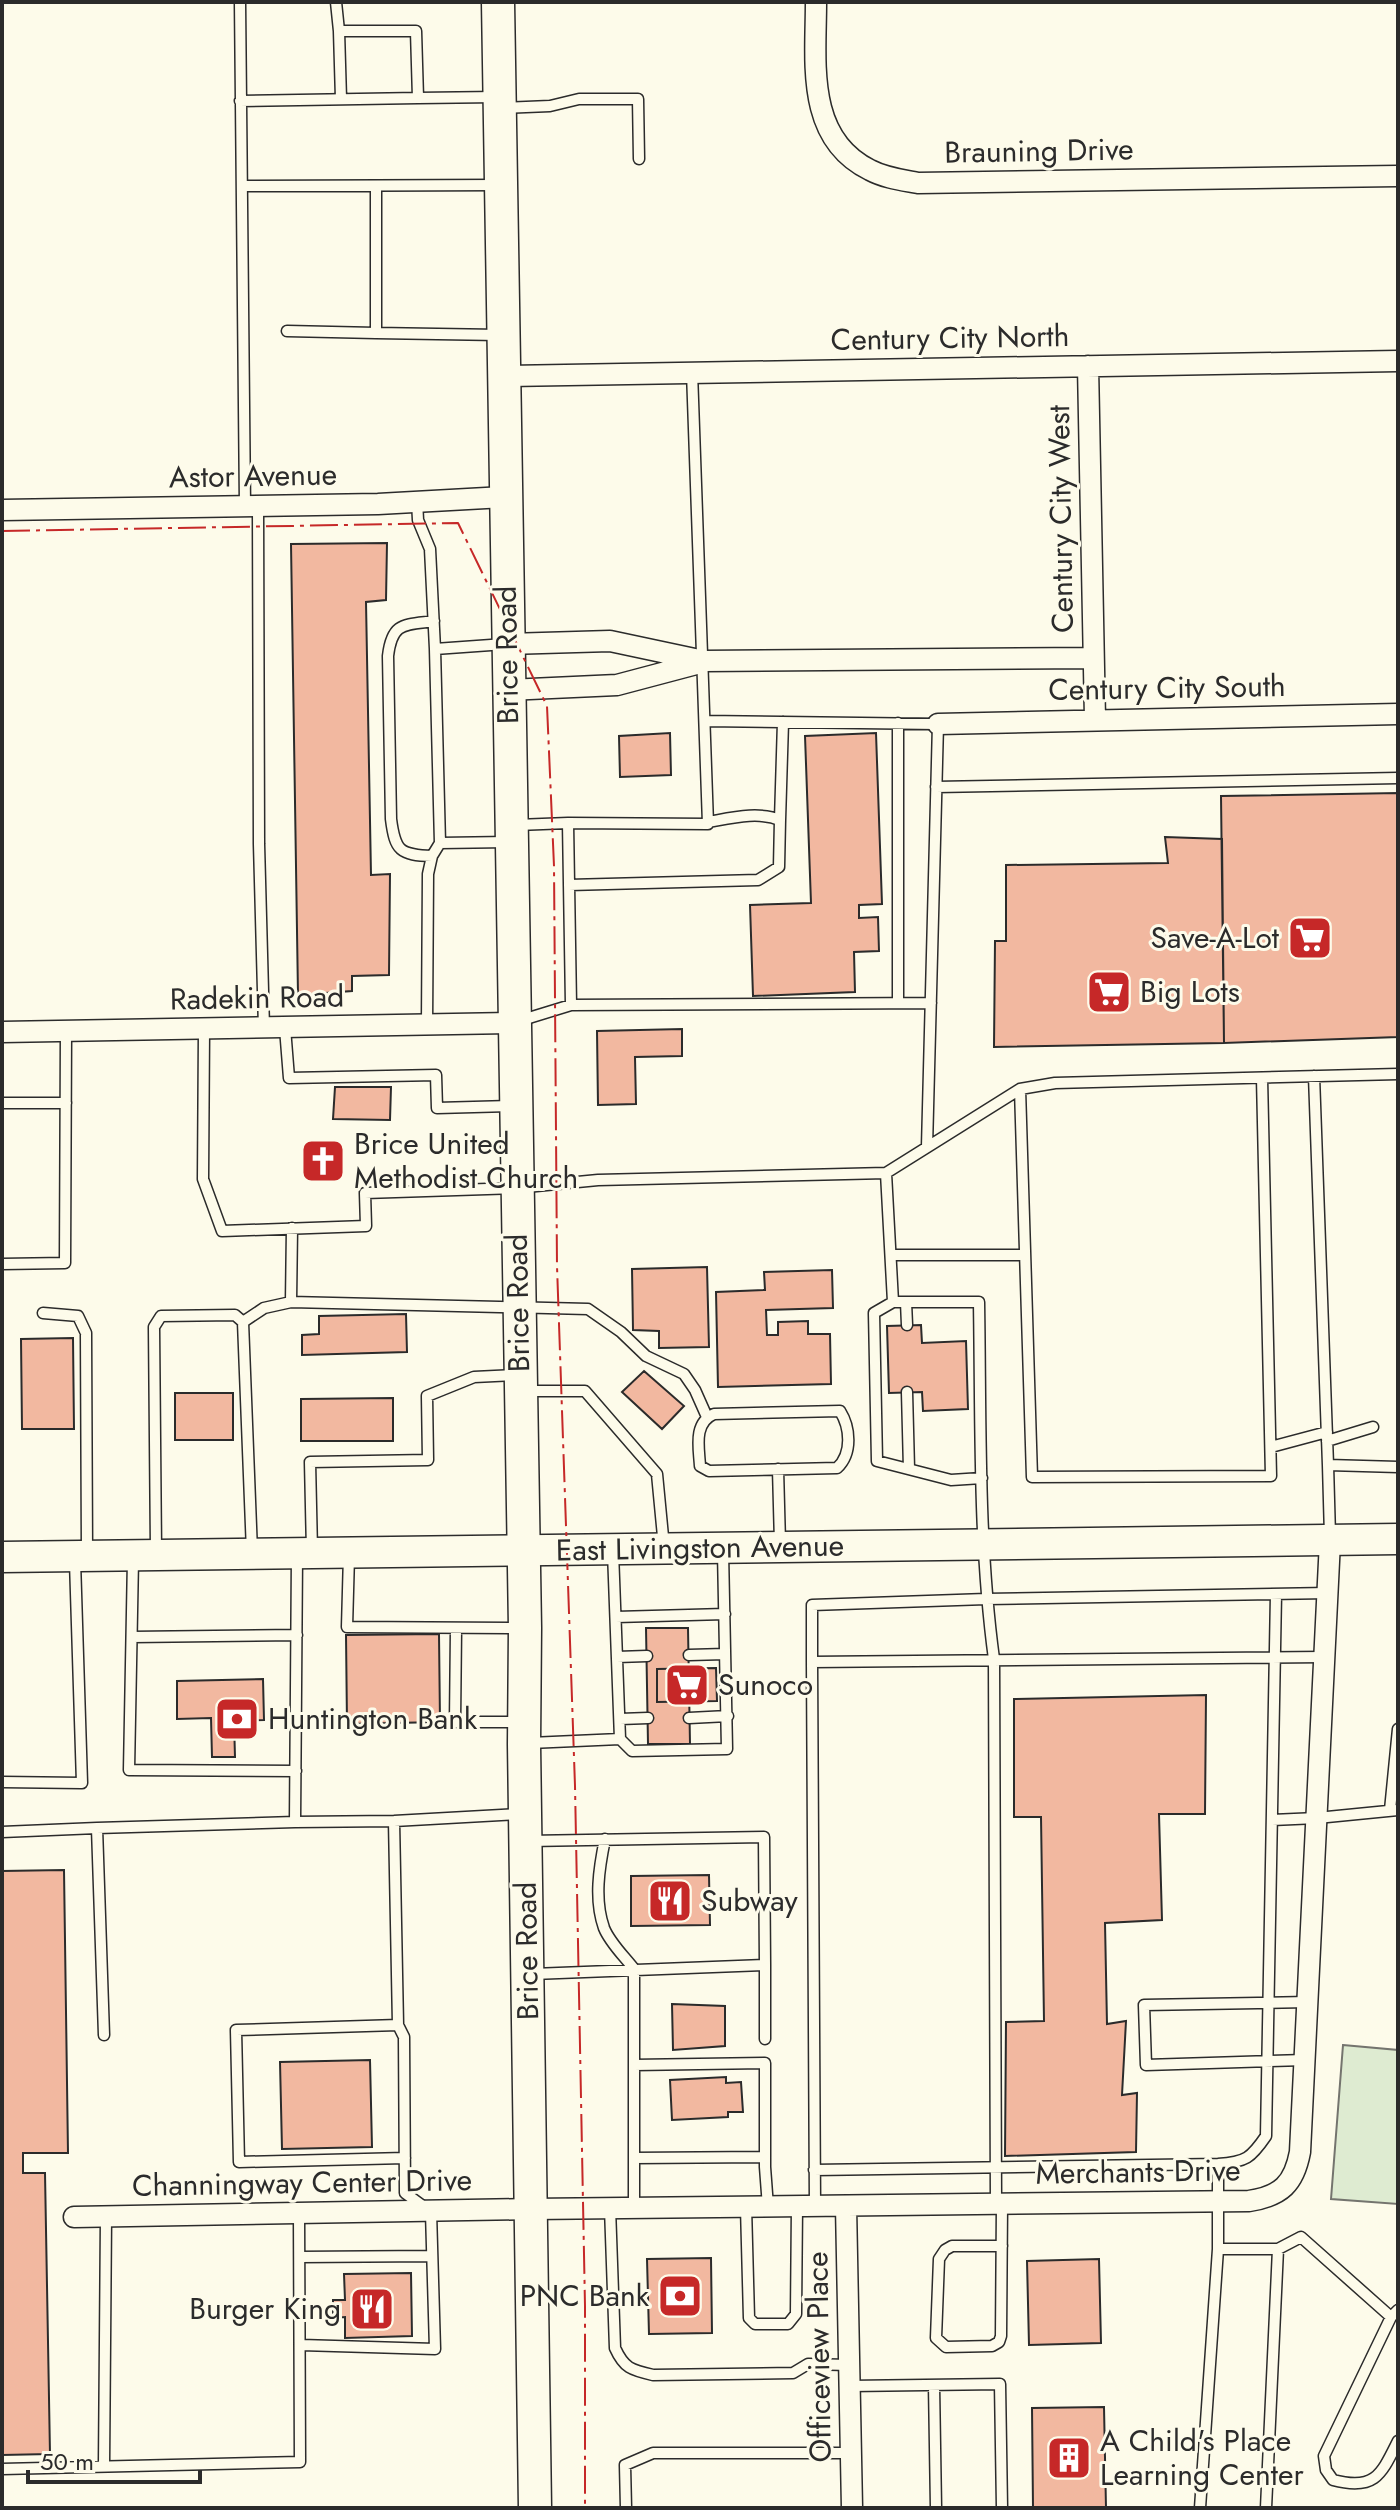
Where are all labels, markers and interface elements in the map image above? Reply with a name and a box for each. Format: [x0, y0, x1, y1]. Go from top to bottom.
street label: Brauning Drive [944, 127, 1134, 174]
street label: Century City North [830, 314, 1070, 361]
street label: Century City West [1037, 404, 1084, 633]
street label: Astor Avenue [169, 453, 337, 498]
street label: Brice Road [484, 585, 529, 725]
street label: Century City South [1048, 664, 1286, 711]
supermarket icon: Save-A-Lot [1286, 914, 1334, 962]
place label: Save-A-Lot [1151, 916, 1280, 959]
supermarket icon: Big Lots [1085, 968, 1133, 1016]
place label: Big Lots [1140, 970, 1240, 1013]
street label: Radekin Road [170, 974, 344, 1021]
place label: Brice United Methodist Church [354, 1122, 578, 1199]
church icon: Brice United Methodist Church [299, 1137, 347, 1185]
street label: Brice Road [495, 1233, 540, 1373]
street label: East Livingston Avenue [556, 1523, 844, 1572]
supermarket icon: Sunoco [663, 1661, 711, 1709]
place label: Sunoco [718, 1663, 813, 1706]
bank icon: Huntington Bank [213, 1695, 261, 1743]
place label: Huntington Bank [268, 1697, 478, 1740]
restaurant icon: Subway [646, 1877, 694, 1925]
place label: Subway [701, 1879, 799, 1922]
street label: Brice Road [504, 1881, 549, 2021]
street label: Merchants Drive [1035, 2148, 1241, 2195]
street label: Channingway Center Drive [132, 2158, 472, 2207]
street label: Officeview Place [795, 2251, 842, 2463]
bank icon: PNC Bank [656, 2272, 704, 2320]
place label: PNC Bank [520, 2274, 650, 2317]
restaurant icon: Burger King [348, 2285, 396, 2333]
place label: Burger King [189, 2287, 341, 2330]
place label: A Child's Place Learning Center [1100, 2419, 1304, 2496]
scale bar [28, 2434, 200, 2484]
building icon: A Child's Place Learning Center [1045, 2434, 1093, 2482]
text: 50 m [40, 2444, 94, 2479]

